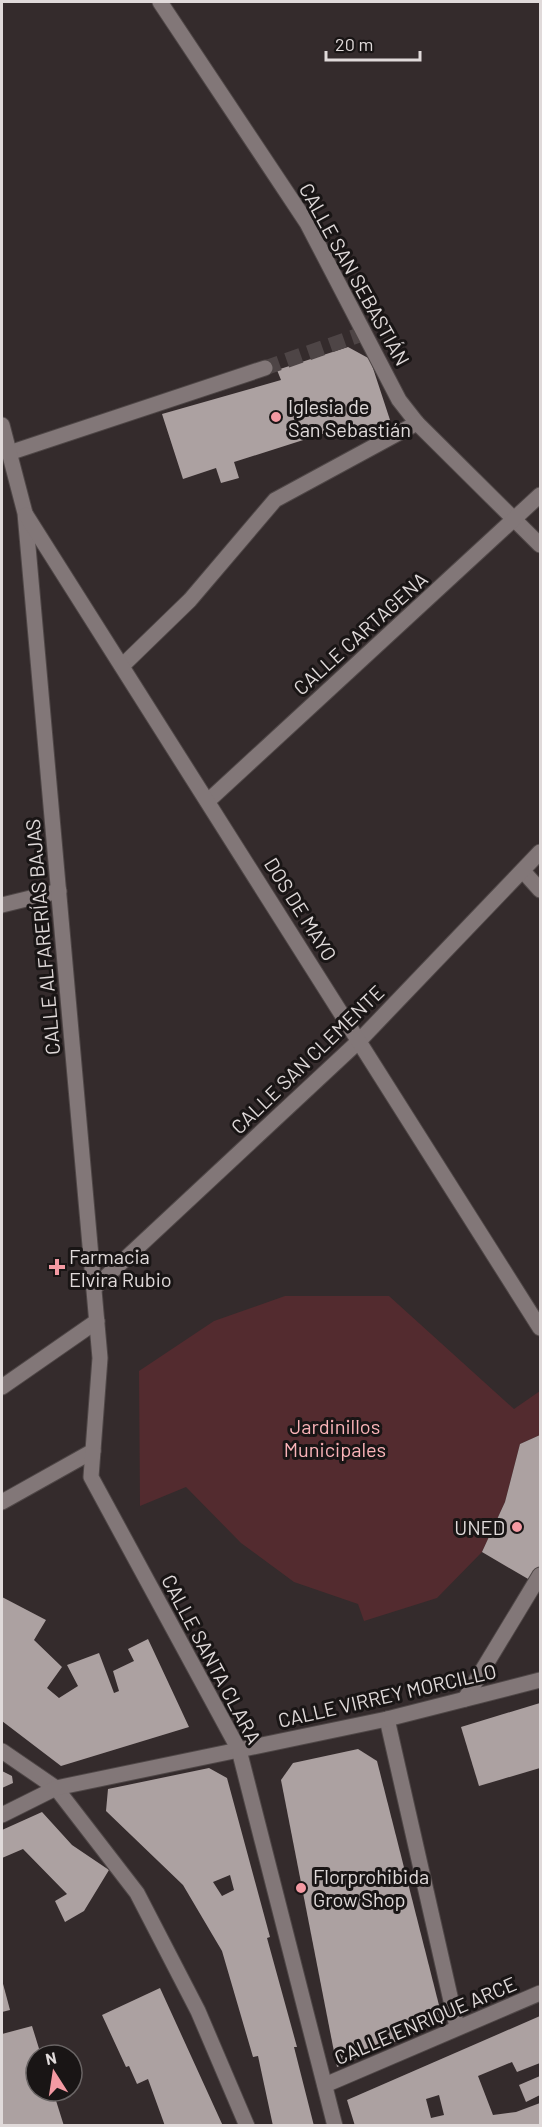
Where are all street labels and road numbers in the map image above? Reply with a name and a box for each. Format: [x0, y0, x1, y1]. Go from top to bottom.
street label: CALLE SAN SEBASTIÁN [295, 178, 415, 370]
street label: CALLE CARTAGENA [288, 567, 432, 699]
street label: CALLE ALFARERÍAS BAJAS [20, 818, 64, 1056]
street label: DOS DE MAYO [260, 853, 342, 965]
street label: CALLE SAN CLEMENTE [225, 980, 389, 1138]
street label: CALLE SANTA CLARA [157, 1570, 267, 1748]
street label: CALLE VIRREY MORCILLO [275, 1658, 499, 1732]
street label: CALLE ENRIQUE ARCE [330, 1971, 520, 2069]

